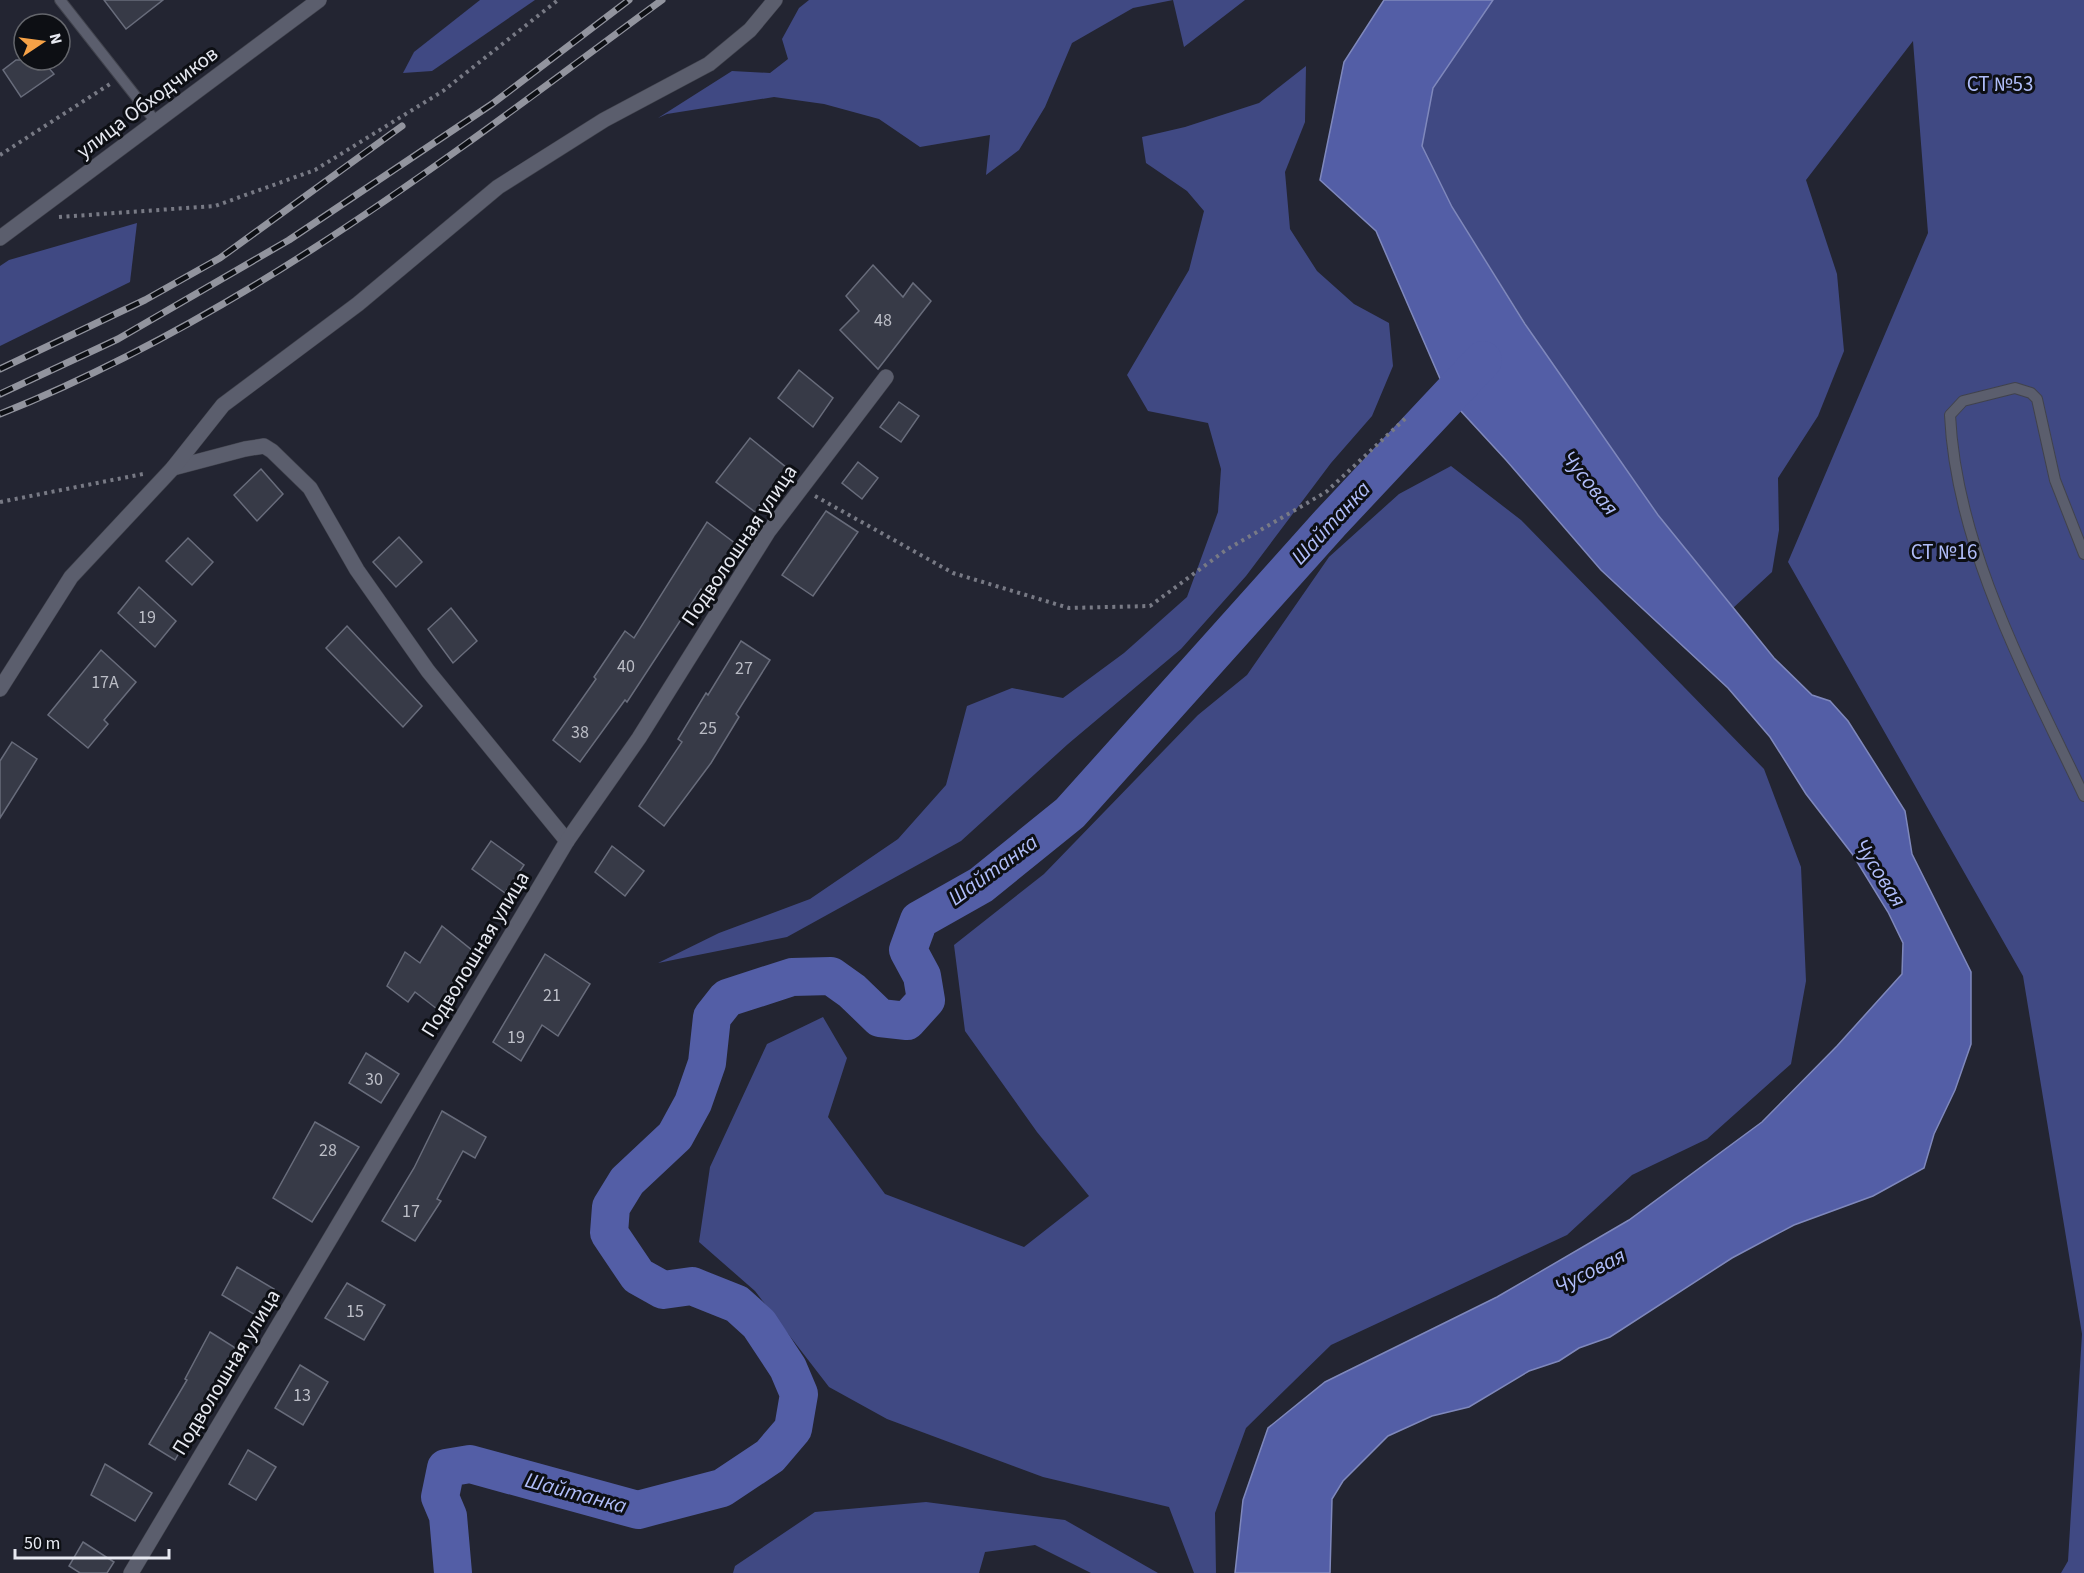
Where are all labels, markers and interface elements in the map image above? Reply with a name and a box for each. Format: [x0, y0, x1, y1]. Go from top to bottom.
north arrow [12, 12, 72, 72]
text: N [44, 31, 68, 47]
street label: улица Обходчиков [70, 39, 224, 165]
park label: СТ №53 [1967, 69, 2033, 99]
house number: 48 [874, 308, 892, 333]
water label: Чусовая [1554, 444, 1626, 522]
street label: Подволошная улица [674, 458, 804, 632]
water label: Шайтанка [1284, 474, 1378, 572]
park label: СТ №16 [1911, 537, 1977, 567]
house number: 19 [138, 605, 156, 630]
house number: 40 [617, 654, 635, 679]
house number: 27 [735, 656, 753, 681]
house number: 17А [91, 670, 119, 695]
house number: 25 [699, 716, 717, 741]
house number: 38 [571, 720, 589, 745]
water label: Шайтанка [941, 826, 1045, 914]
water label: Чусовая [1846, 833, 1914, 913]
street label: Подволошная улица [413, 865, 537, 1043]
house number: 21 [543, 983, 561, 1008]
house number: 19 [507, 1025, 525, 1050]
house number: 30 [365, 1067, 383, 1092]
house number: 28 [319, 1138, 337, 1163]
house number: 17 [402, 1199, 420, 1224]
water label: Чусовая [1549, 1240, 1631, 1302]
street label: Подволошная улица [164, 1283, 288, 1461]
house number: 15 [346, 1299, 364, 1324]
house number: 13 [293, 1383, 311, 1408]
water label: Шайтанка [522, 1464, 631, 1522]
scale bar [15, 1522, 170, 1560]
text: 50 m [24, 1531, 60, 1556]

